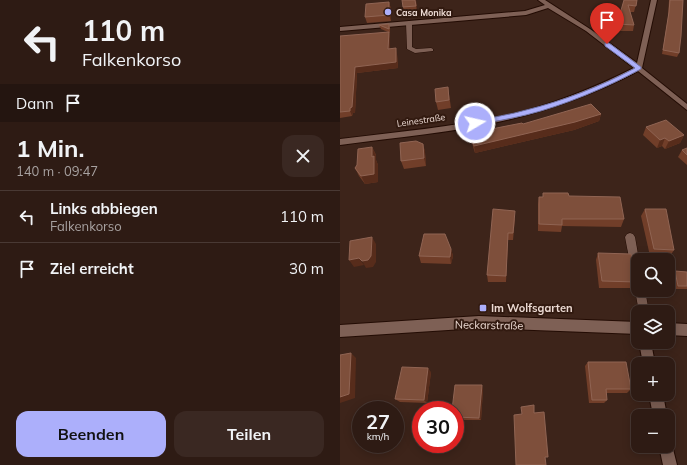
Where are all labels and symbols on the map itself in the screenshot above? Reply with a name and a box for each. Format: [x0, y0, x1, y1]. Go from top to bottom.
pin [590, 3, 624, 44]
marker: Casa Monika [383, 7, 393, 17]
place label: Casa Monika [396, 7, 452, 18]
position arrow [454, 102, 496, 144]
street label: Leinestraße [396, 111, 446, 129]
place label: Im Wolfsgarten [491, 301, 573, 315]
marker: Im Wolfsgarten [478, 303, 488, 313]
street label: Neckarstraße [455, 317, 523, 333]
speed limit sign: 30 [412, 401, 464, 453]

